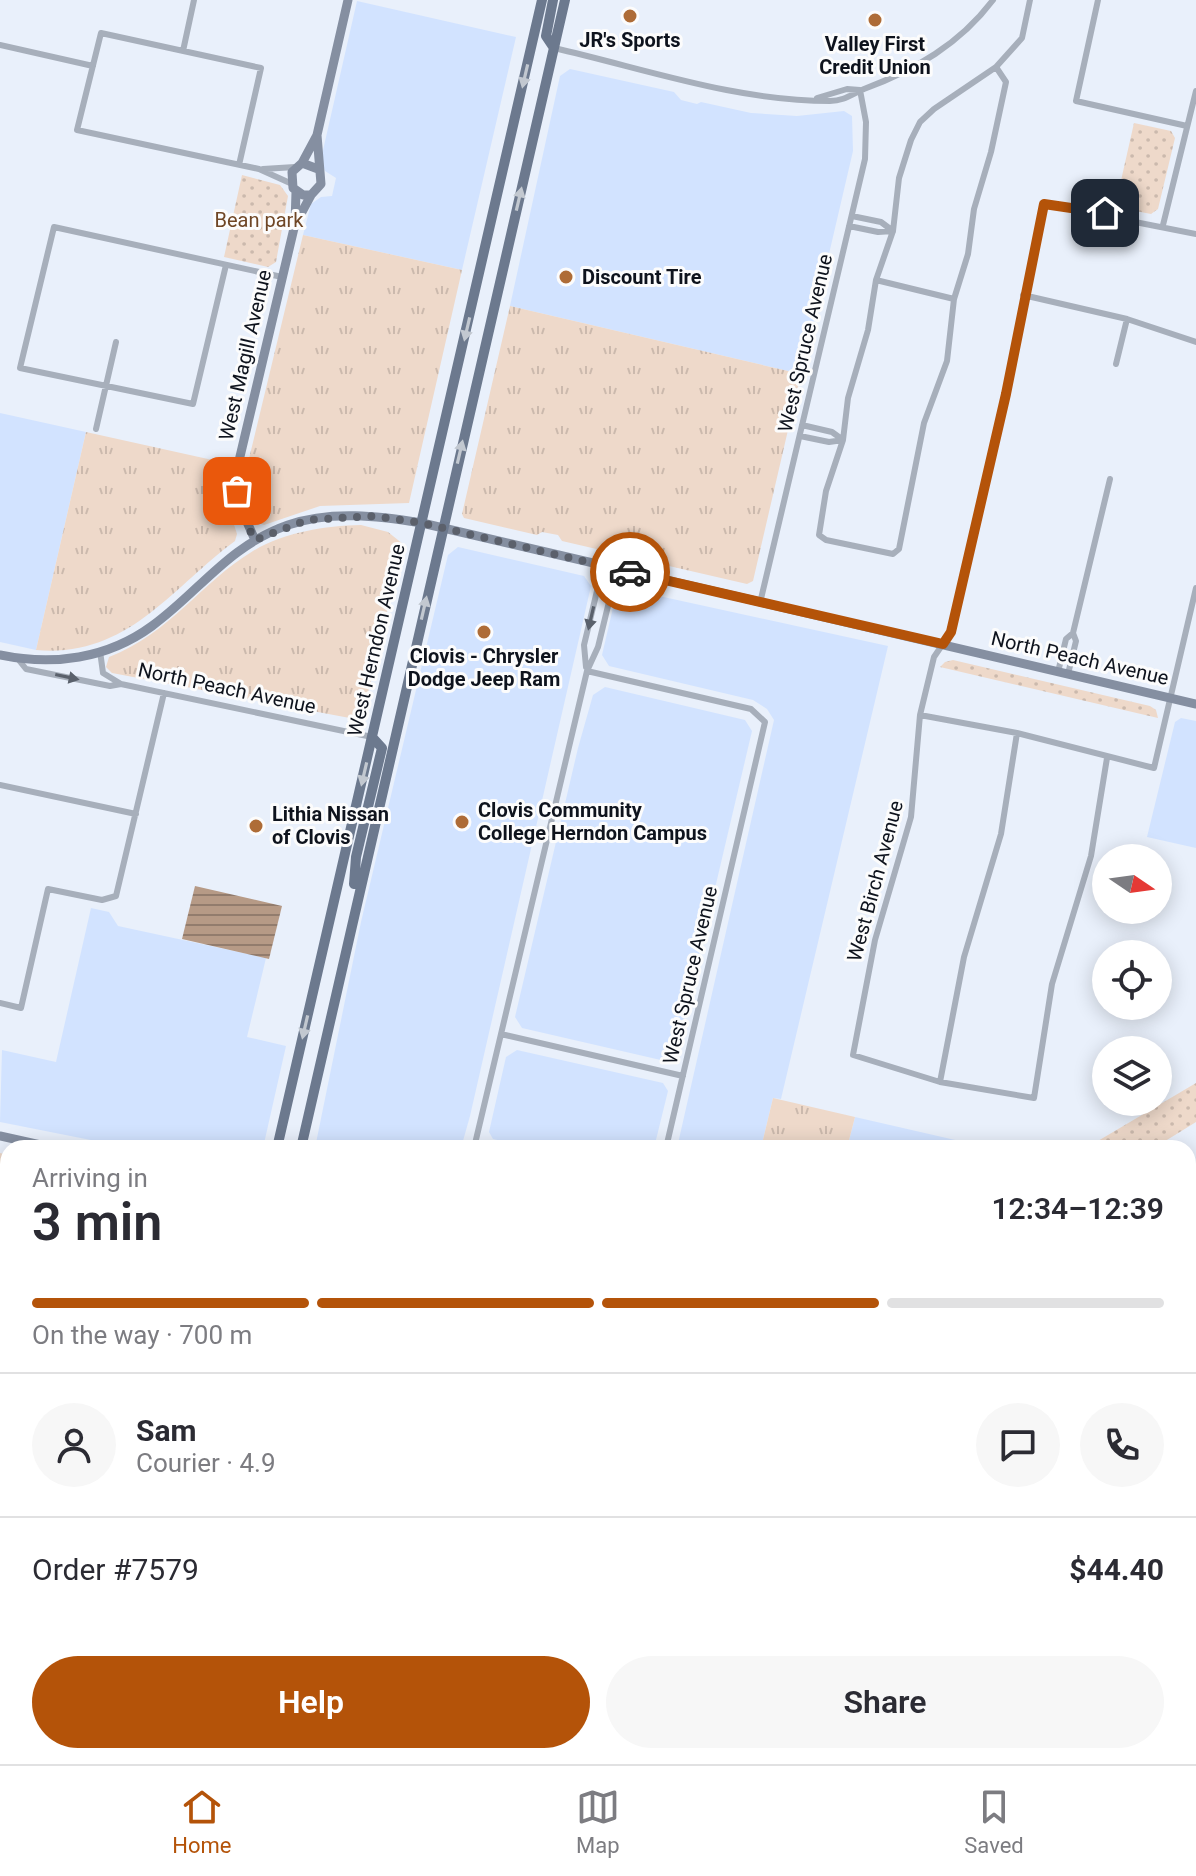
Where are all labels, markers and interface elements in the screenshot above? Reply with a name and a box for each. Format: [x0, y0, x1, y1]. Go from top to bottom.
marker: JR's Sports [621, 7, 639, 25]
marker: Valley First Credit Union [866, 11, 884, 29]
place label: JR's Sports [579, 28, 681, 52]
place label: Valley First Credit Union [819, 32, 931, 79]
one-way arrow [518, 64, 531, 89]
pin [1071, 179, 1139, 247]
one-way arrow [513, 186, 525, 211]
icon: home [1083, 191, 1127, 235]
park label: Bean park [215, 208, 304, 232]
street label: West Spruce Avenue [773, 252, 837, 434]
place label: Discount Tire [582, 265, 702, 289]
street label: West Magill Avenue [214, 267, 276, 443]
marker: Discount Tire [557, 268, 575, 286]
one-way arrow [460, 317, 473, 342]
one-way arrow [454, 440, 467, 465]
pin [203, 457, 271, 525]
icon: bag [215, 469, 259, 513]
courier [590, 532, 670, 612]
street label: West Herndon Avenue [342, 541, 410, 739]
icon: car [608, 550, 652, 594]
one-way arrow [418, 595, 431, 620]
one-way arrow [584, 606, 596, 631]
marker: Clovis - Chrysler Dodge Jeep Ram [475, 623, 493, 641]
street label: North Peach Avenue [989, 626, 1171, 690]
place label: Clovis - Chrysler Dodge Jeep Ram [408, 644, 560, 691]
street label: North Peach Avenue [136, 657, 318, 719]
one-way arrow [55, 671, 80, 684]
one-way arrow [357, 761, 369, 786]
place label: Clovis Community College Herndon Campus [478, 798, 707, 845]
street label: West Birch Avenue [842, 798, 908, 964]
place label: Lithia Nissan of Clovis [272, 802, 389, 849]
marker: Clovis Community College Herndon Campus [453, 813, 471, 831]
marker: Lithia Nissan of Clovis [247, 817, 265, 835]
north arrow [1092, 844, 1172, 924]
map controls [1092, 844, 1172, 1116]
street label: West Spruce Avenue [658, 884, 722, 1066]
button: locate [1092, 940, 1172, 1020]
one-way arrow [298, 1015, 311, 1040]
button: layers [1092, 1036, 1172, 1116]
text: Arriving in [32, 1163, 148, 1193]
text: 12:34–12:39 [991, 1191, 1164, 1226]
text: 3 min [32, 1192, 162, 1253]
text: On the way · 700 m [32, 1320, 252, 1350]
button: person [32, 1403, 116, 1487]
button: chat [976, 1403, 1060, 1487]
button: phone [1080, 1403, 1164, 1487]
text: Sam [136, 1413, 197, 1448]
text: Courier · 4.9 [136, 1448, 276, 1478]
text: Order #7579 [32, 1552, 199, 1587]
text: $44.40 [1069, 1552, 1164, 1587]
button: Help [32, 1656, 590, 1748]
button: Share [606, 1656, 1164, 1748]
tab: Home [172, 1785, 231, 1858]
tab: Map [576, 1785, 620, 1858]
tab: Saved [964, 1785, 1024, 1858]

